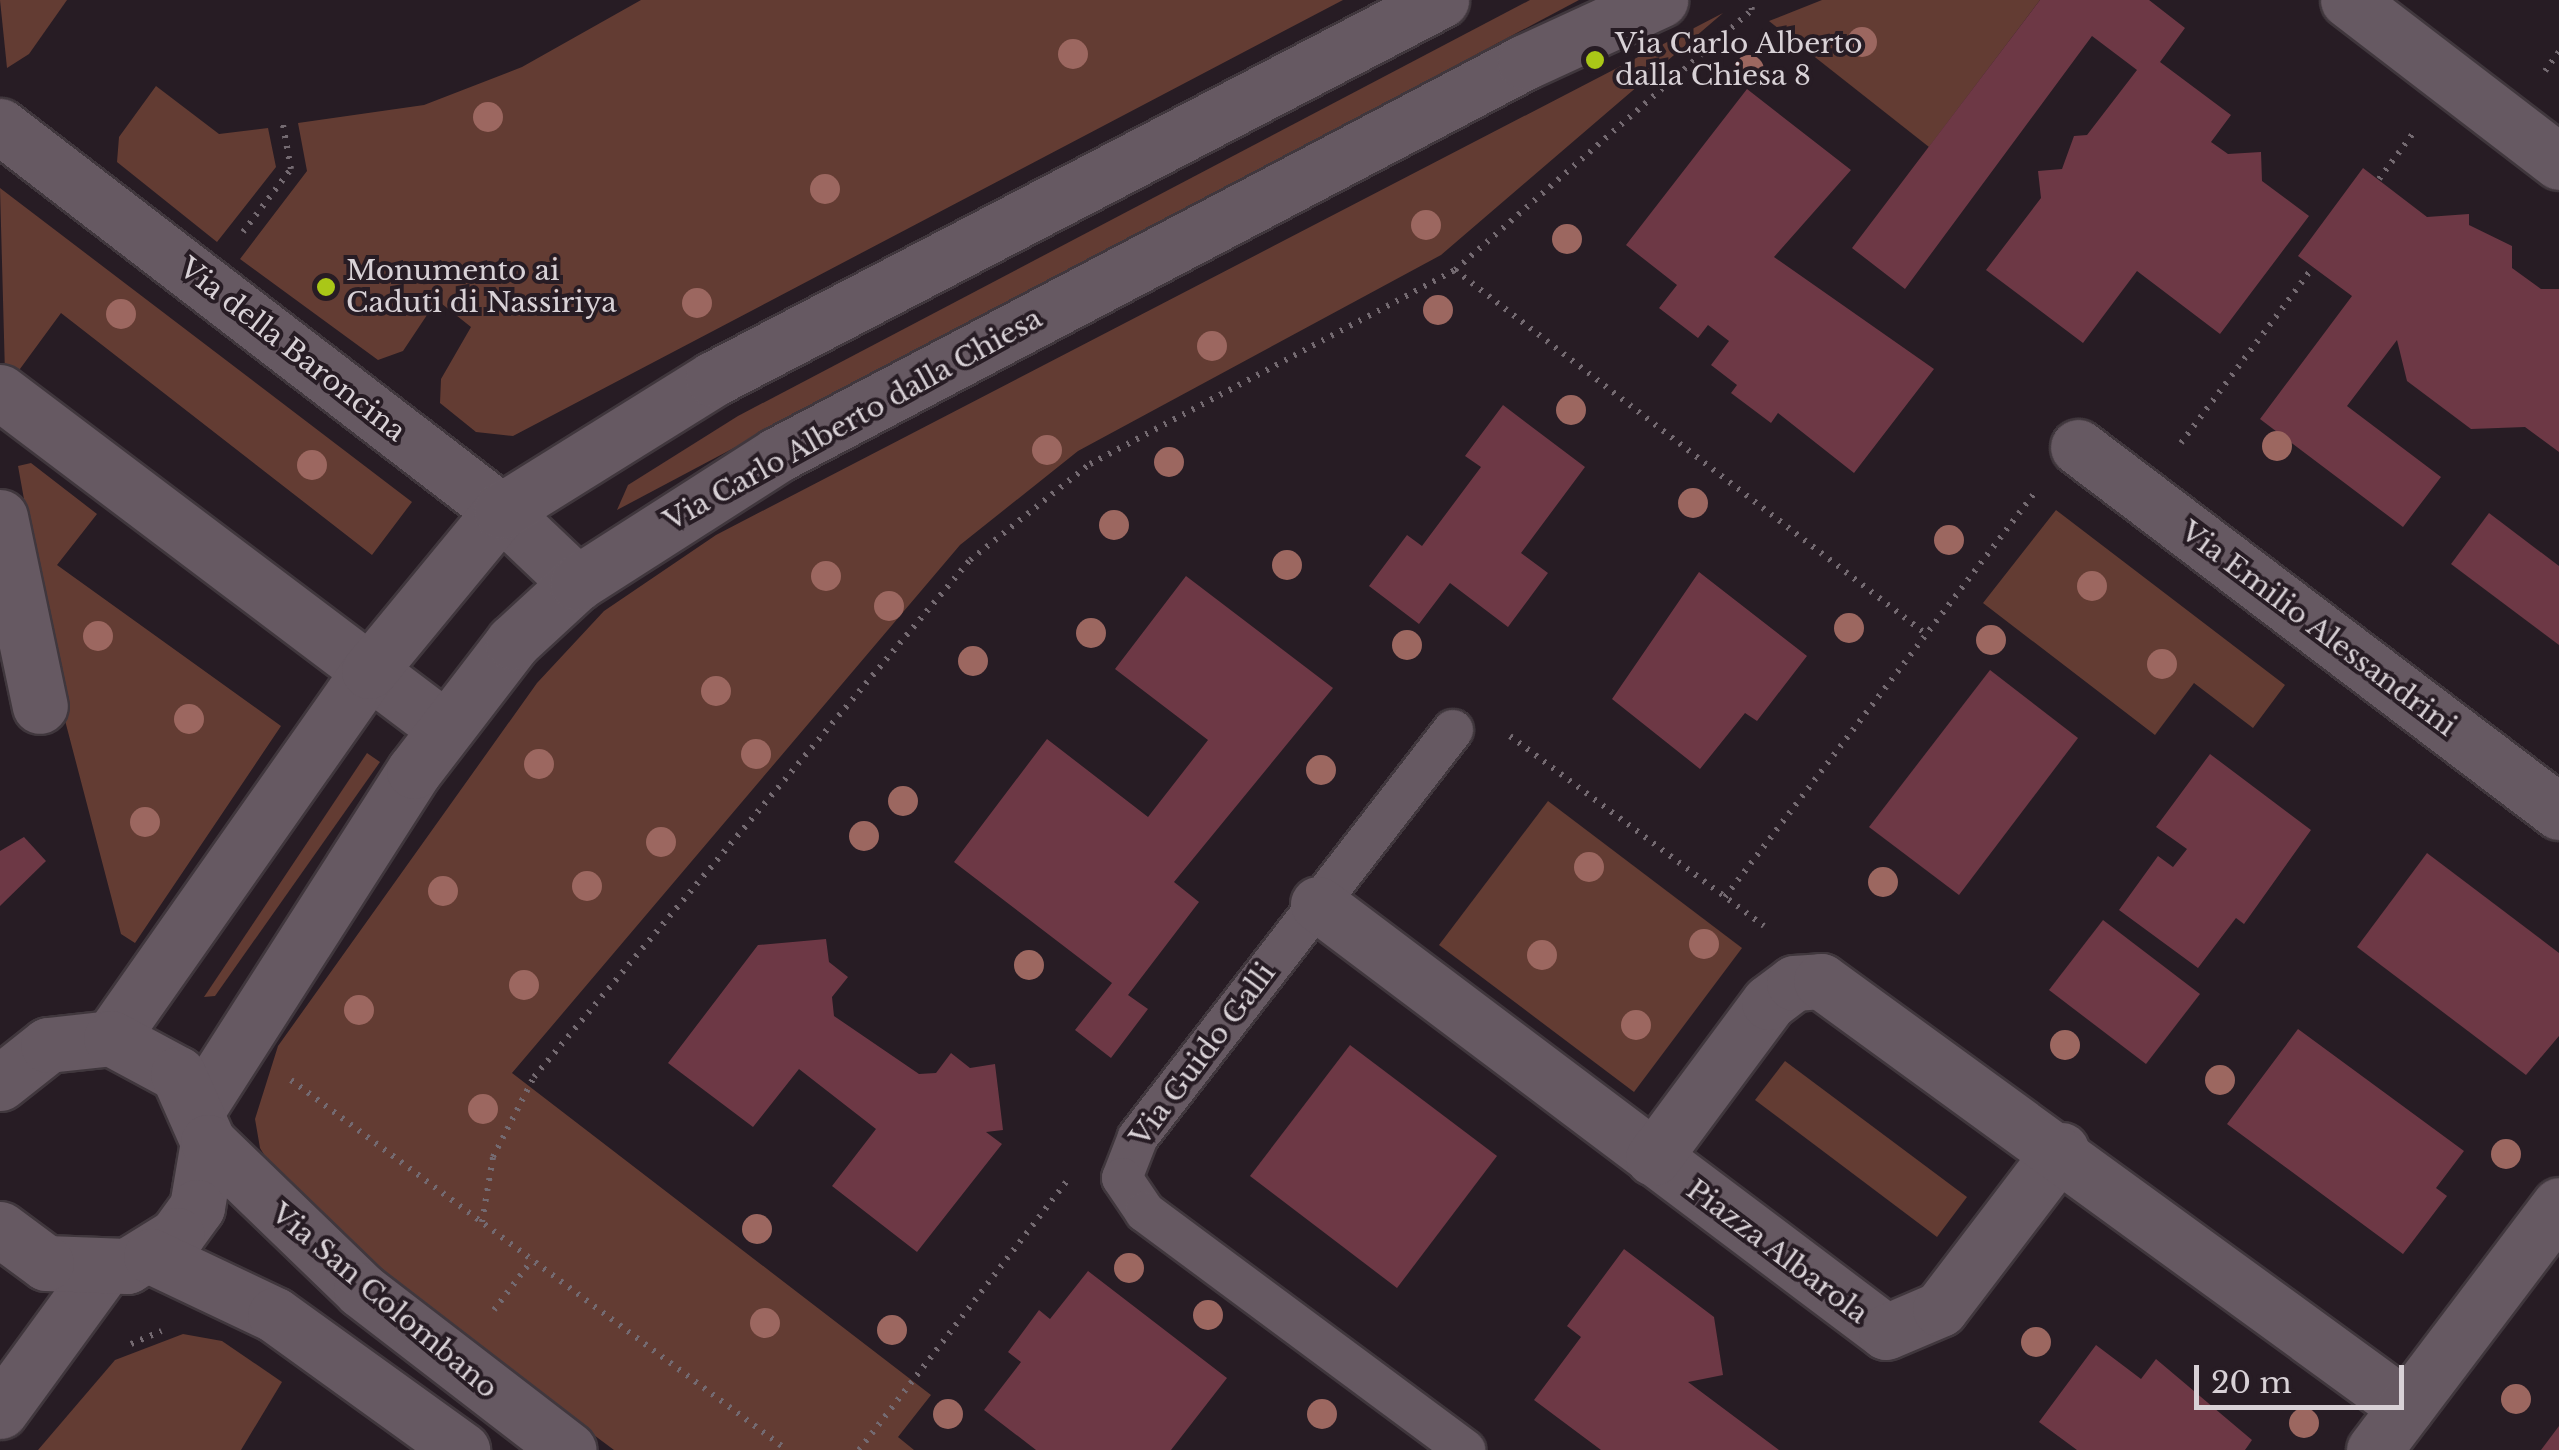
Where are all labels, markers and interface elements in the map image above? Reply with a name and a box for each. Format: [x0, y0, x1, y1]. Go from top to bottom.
place label: Via Carlo Alberto dalla Chiesa 8 [1615, 27, 1864, 93]
marker: Via Carlo Alberto dalla Chiesa 8 [1584, 49, 1606, 71]
street label: Via della Baroncina [172, 251, 412, 449]
place label: Monumento ai Caduti di Nassiriya [346, 254, 617, 320]
marker: Monumento ai Caduti di Nassiriya [315, 276, 337, 298]
street label: Via Carlo Alberto dalla Chiesa [657, 301, 1049, 539]
street label: Via Emilio Alessandrini [2173, 514, 2463, 744]
street label: Via Guido Galli [1123, 957, 1283, 1153]
street label: Piazza Albarola [1679, 1173, 1875, 1331]
street label: Via San Colombano [264, 1196, 504, 1406]
scale bar [2199, 1345, 2409, 1407]
text: 20 m [2211, 1364, 2292, 1401]

